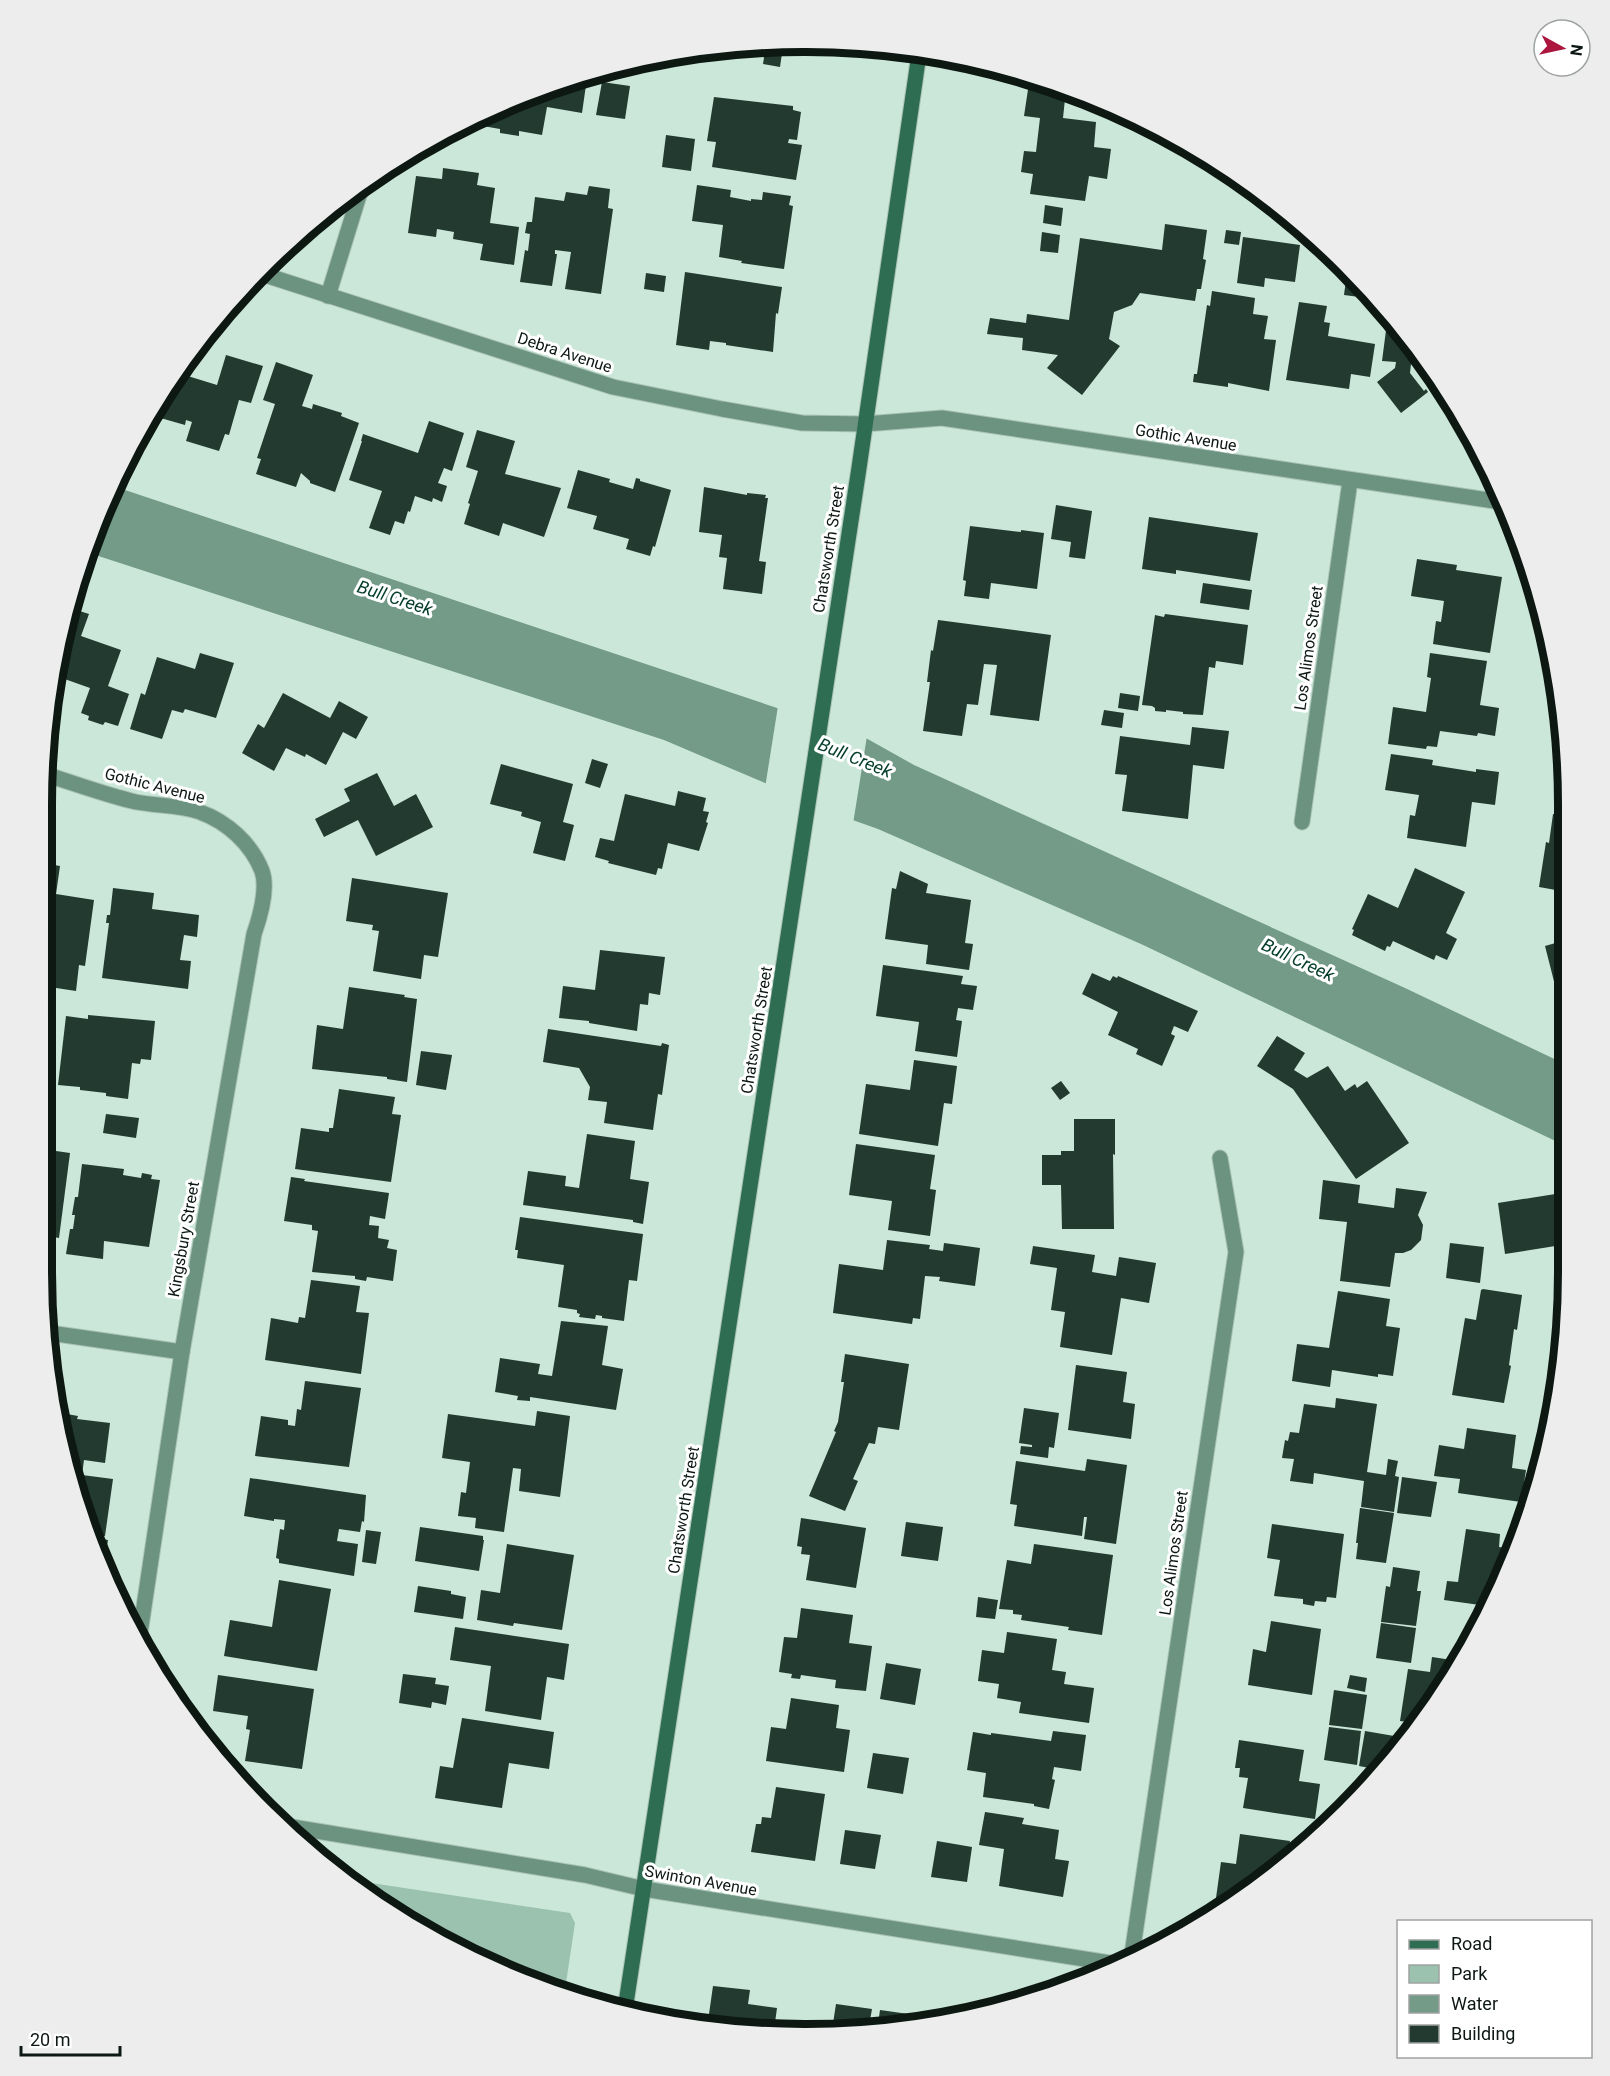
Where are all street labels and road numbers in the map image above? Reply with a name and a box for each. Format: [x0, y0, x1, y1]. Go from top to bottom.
street label: Debra Avenue [515, 328, 614, 377]
street label: Gothic Avenue [1134, 420, 1238, 455]
street label: Chatsworth Street [809, 484, 848, 614]
street label: Los Alimos Street [1290, 584, 1327, 712]
street label: Gothic Avenue [103, 764, 207, 807]
street label: Chatsworth Street [737, 965, 776, 1095]
street label: Kingsbury Street [164, 1180, 203, 1298]
street label: Chatsworth Street [664, 1445, 703, 1575]
street label: Los Alimos Street [1155, 1489, 1192, 1617]
street label: Swinton Avenue [643, 1861, 758, 1900]

